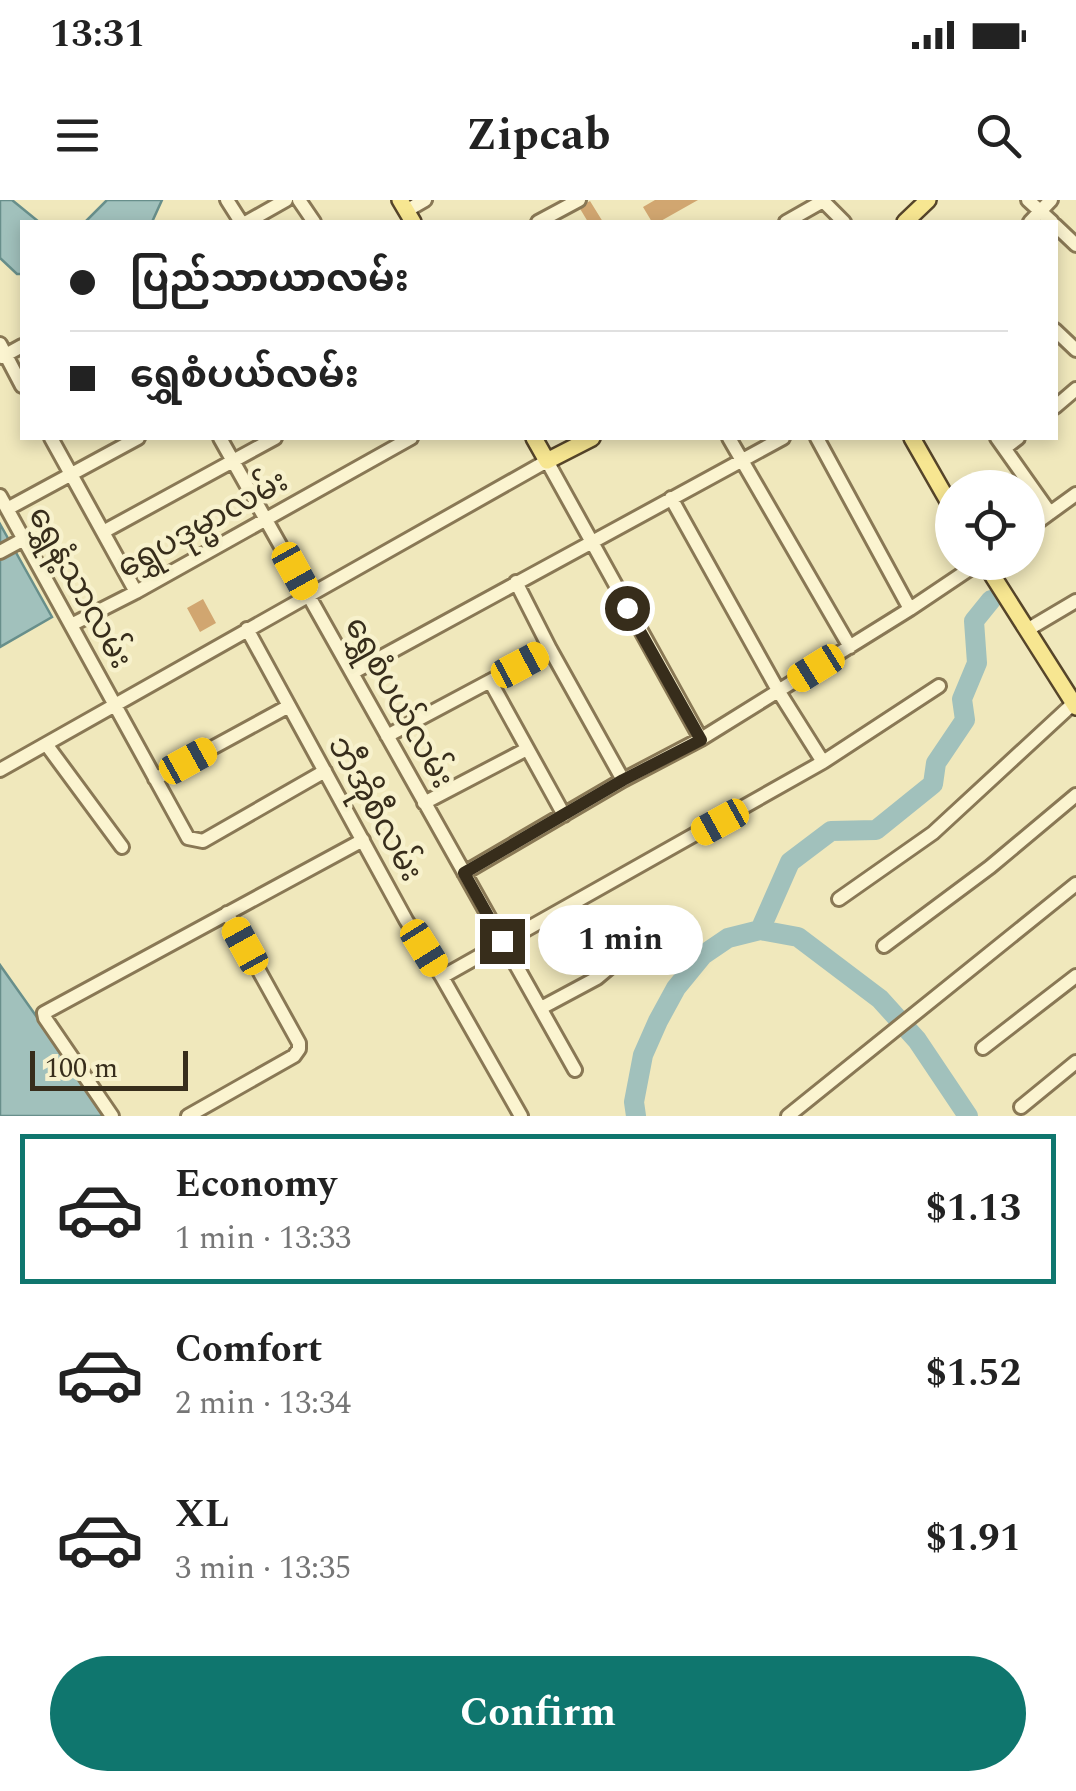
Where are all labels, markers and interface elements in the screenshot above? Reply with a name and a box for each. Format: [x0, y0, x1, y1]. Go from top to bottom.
text: 13:31 [50, 6, 145, 64]
text: Zipcab [466, 101, 610, 170]
icon: menu [50, 108, 105, 163]
icon: search [971, 108, 1026, 163]
text: ပြည်သာယာလမ်း [130, 251, 409, 309]
text: ရွှေစံပယ်လမ်း [130, 347, 359, 405]
street label: ရွှေပဒုမ္မာလမ်း [108, 457, 298, 592]
map controls [935, 470, 1045, 580]
button: locate [935, 470, 1045, 580]
street label: ရွှေနံ့သာလမ်း [15, 497, 145, 678]
car [267, 537, 323, 605]
route start [605, 586, 650, 631]
street label: ရွှေစံပယ်လမ်း [331, 608, 466, 798]
car [486, 638, 554, 692]
car [783, 639, 849, 697]
street label: ဘီအိုစီလမ်း [314, 727, 435, 891]
car [154, 733, 222, 789]
car [686, 794, 754, 850]
callout: 1 min [537, 906, 702, 976]
car [217, 912, 273, 980]
car [395, 915, 453, 981]
text: 1 min [578, 915, 663, 964]
route end [480, 919, 525, 964]
scale bar [30, 1046, 188, 1090]
text: 100 m [45, 1047, 118, 1090]
text: Economy [175, 1156, 336, 1214]
icon: car [55, 1164, 145, 1254]
text: $1.13 [926, 1180, 1021, 1238]
text: 1 min · 13:33 [175, 1214, 351, 1263]
text: Comfort [175, 1321, 322, 1379]
icon: car [55, 1329, 145, 1419]
text: $1.52 [926, 1345, 1021, 1403]
text: 2 min · 13:34 [175, 1379, 351, 1428]
text: XL [175, 1486, 229, 1544]
icon: car [55, 1494, 145, 1584]
text: $1.91 [926, 1510, 1021, 1568]
text: 3 min · 13:35 [175, 1544, 351, 1593]
button: Confirm [50, 1656, 1026, 1771]

